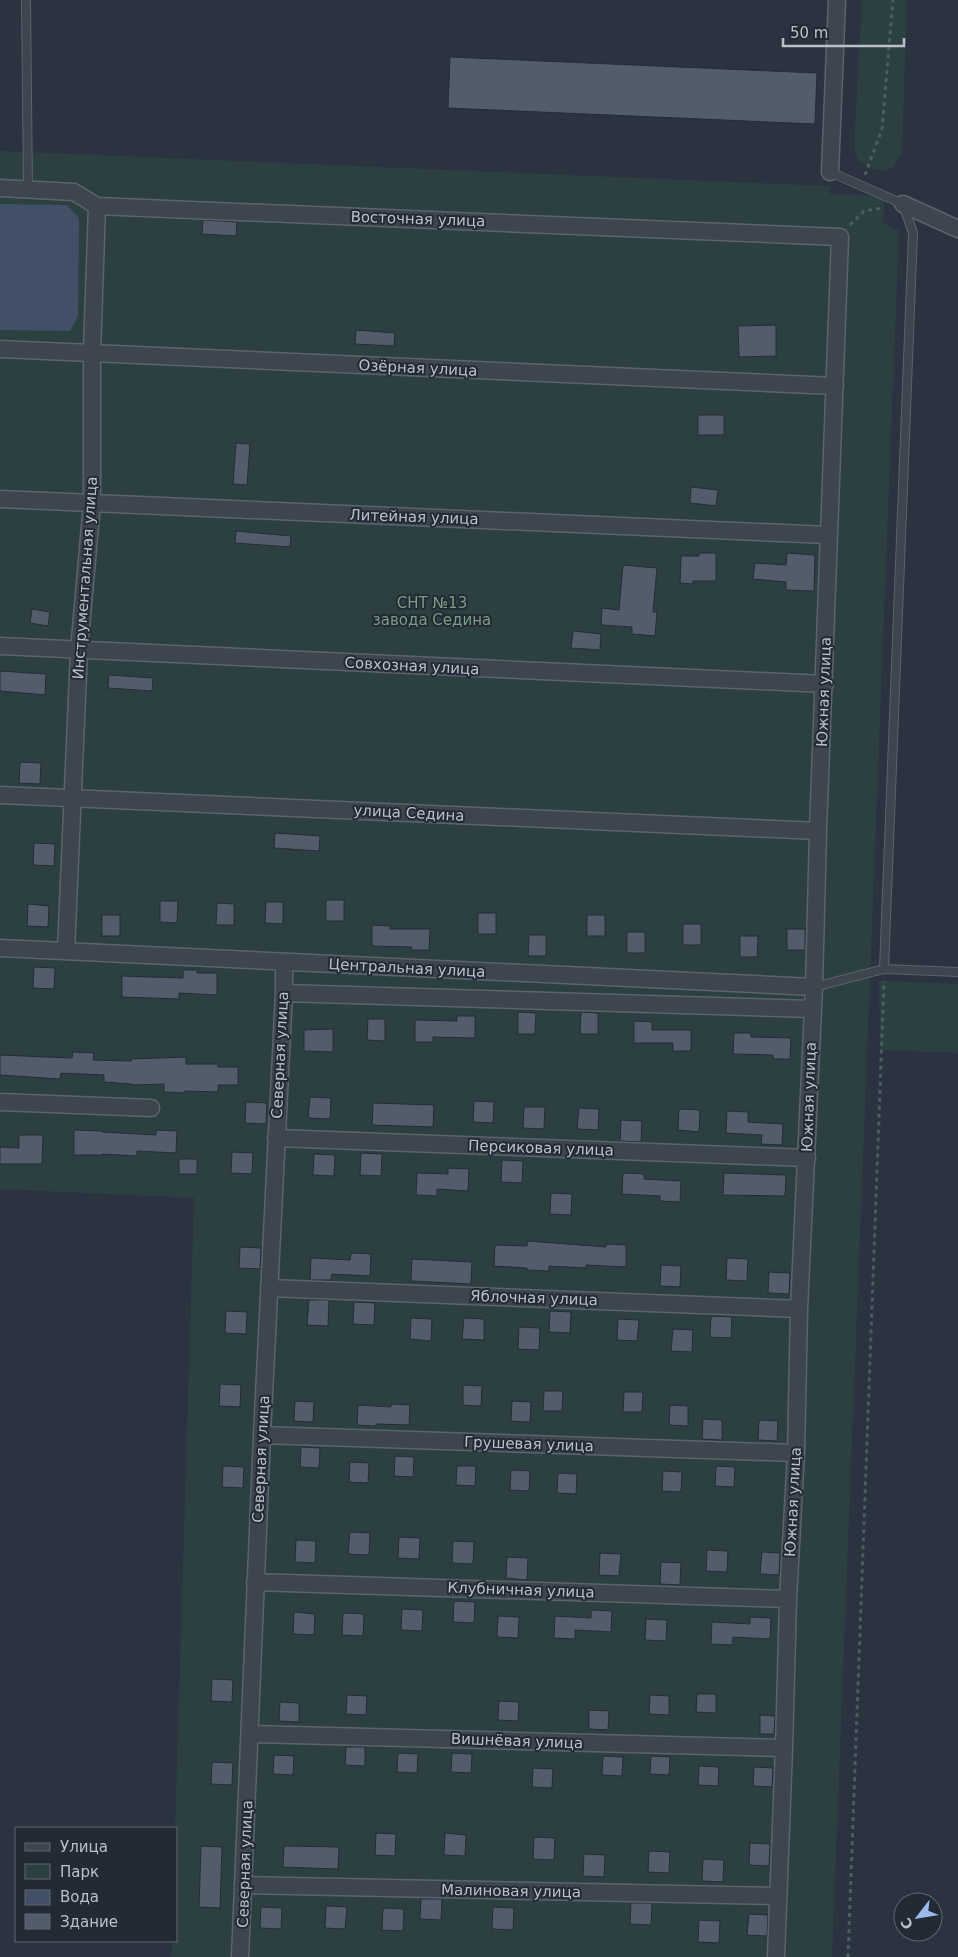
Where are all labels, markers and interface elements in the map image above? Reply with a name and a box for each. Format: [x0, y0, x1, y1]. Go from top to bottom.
scale bar [783, 15, 904, 47]
text: 50 m [790, 24, 828, 42]
street label: Восточная улица [350, 208, 486, 230]
street label: Озёрная улица [358, 356, 478, 380]
street label: Инструментальная улица [69, 476, 101, 680]
street label: Литейная улица [349, 506, 479, 528]
park label: СНТ №13 завода Седина [373, 594, 491, 629]
street label: Южная улица [813, 637, 835, 747]
street label: Совхозная улица [344, 653, 480, 679]
street label: улица Седина [353, 801, 465, 825]
street label: Центральная улица [328, 955, 486, 981]
street label: Северная улица [268, 991, 292, 1119]
street label: Южная улица [798, 1042, 820, 1152]
street label: Персиковая улица [468, 1136, 614, 1160]
street label: Яблочная улица [470, 1287, 598, 1309]
street label: Северная улица [249, 1395, 273, 1523]
street label: Грушевая улица [464, 1433, 594, 1455]
street label: Южная улица [781, 1447, 805, 1557]
street label: Клубничная улица [447, 1578, 595, 1602]
street label: Вишнёвая улица [451, 1730, 583, 1752]
street label: Северная улица [234, 1800, 256, 1928]
legend [15, 1827, 178, 1942]
text: Улица [60, 1838, 108, 1856]
text: Парк [60, 1863, 99, 1881]
street label: Малиновая улица [441, 1881, 581, 1901]
text: Вода [60, 1888, 99, 1906]
north arrow [893, 1892, 943, 1942]
text: Здание [60, 1913, 118, 1931]
text: С [897, 1915, 916, 1932]

